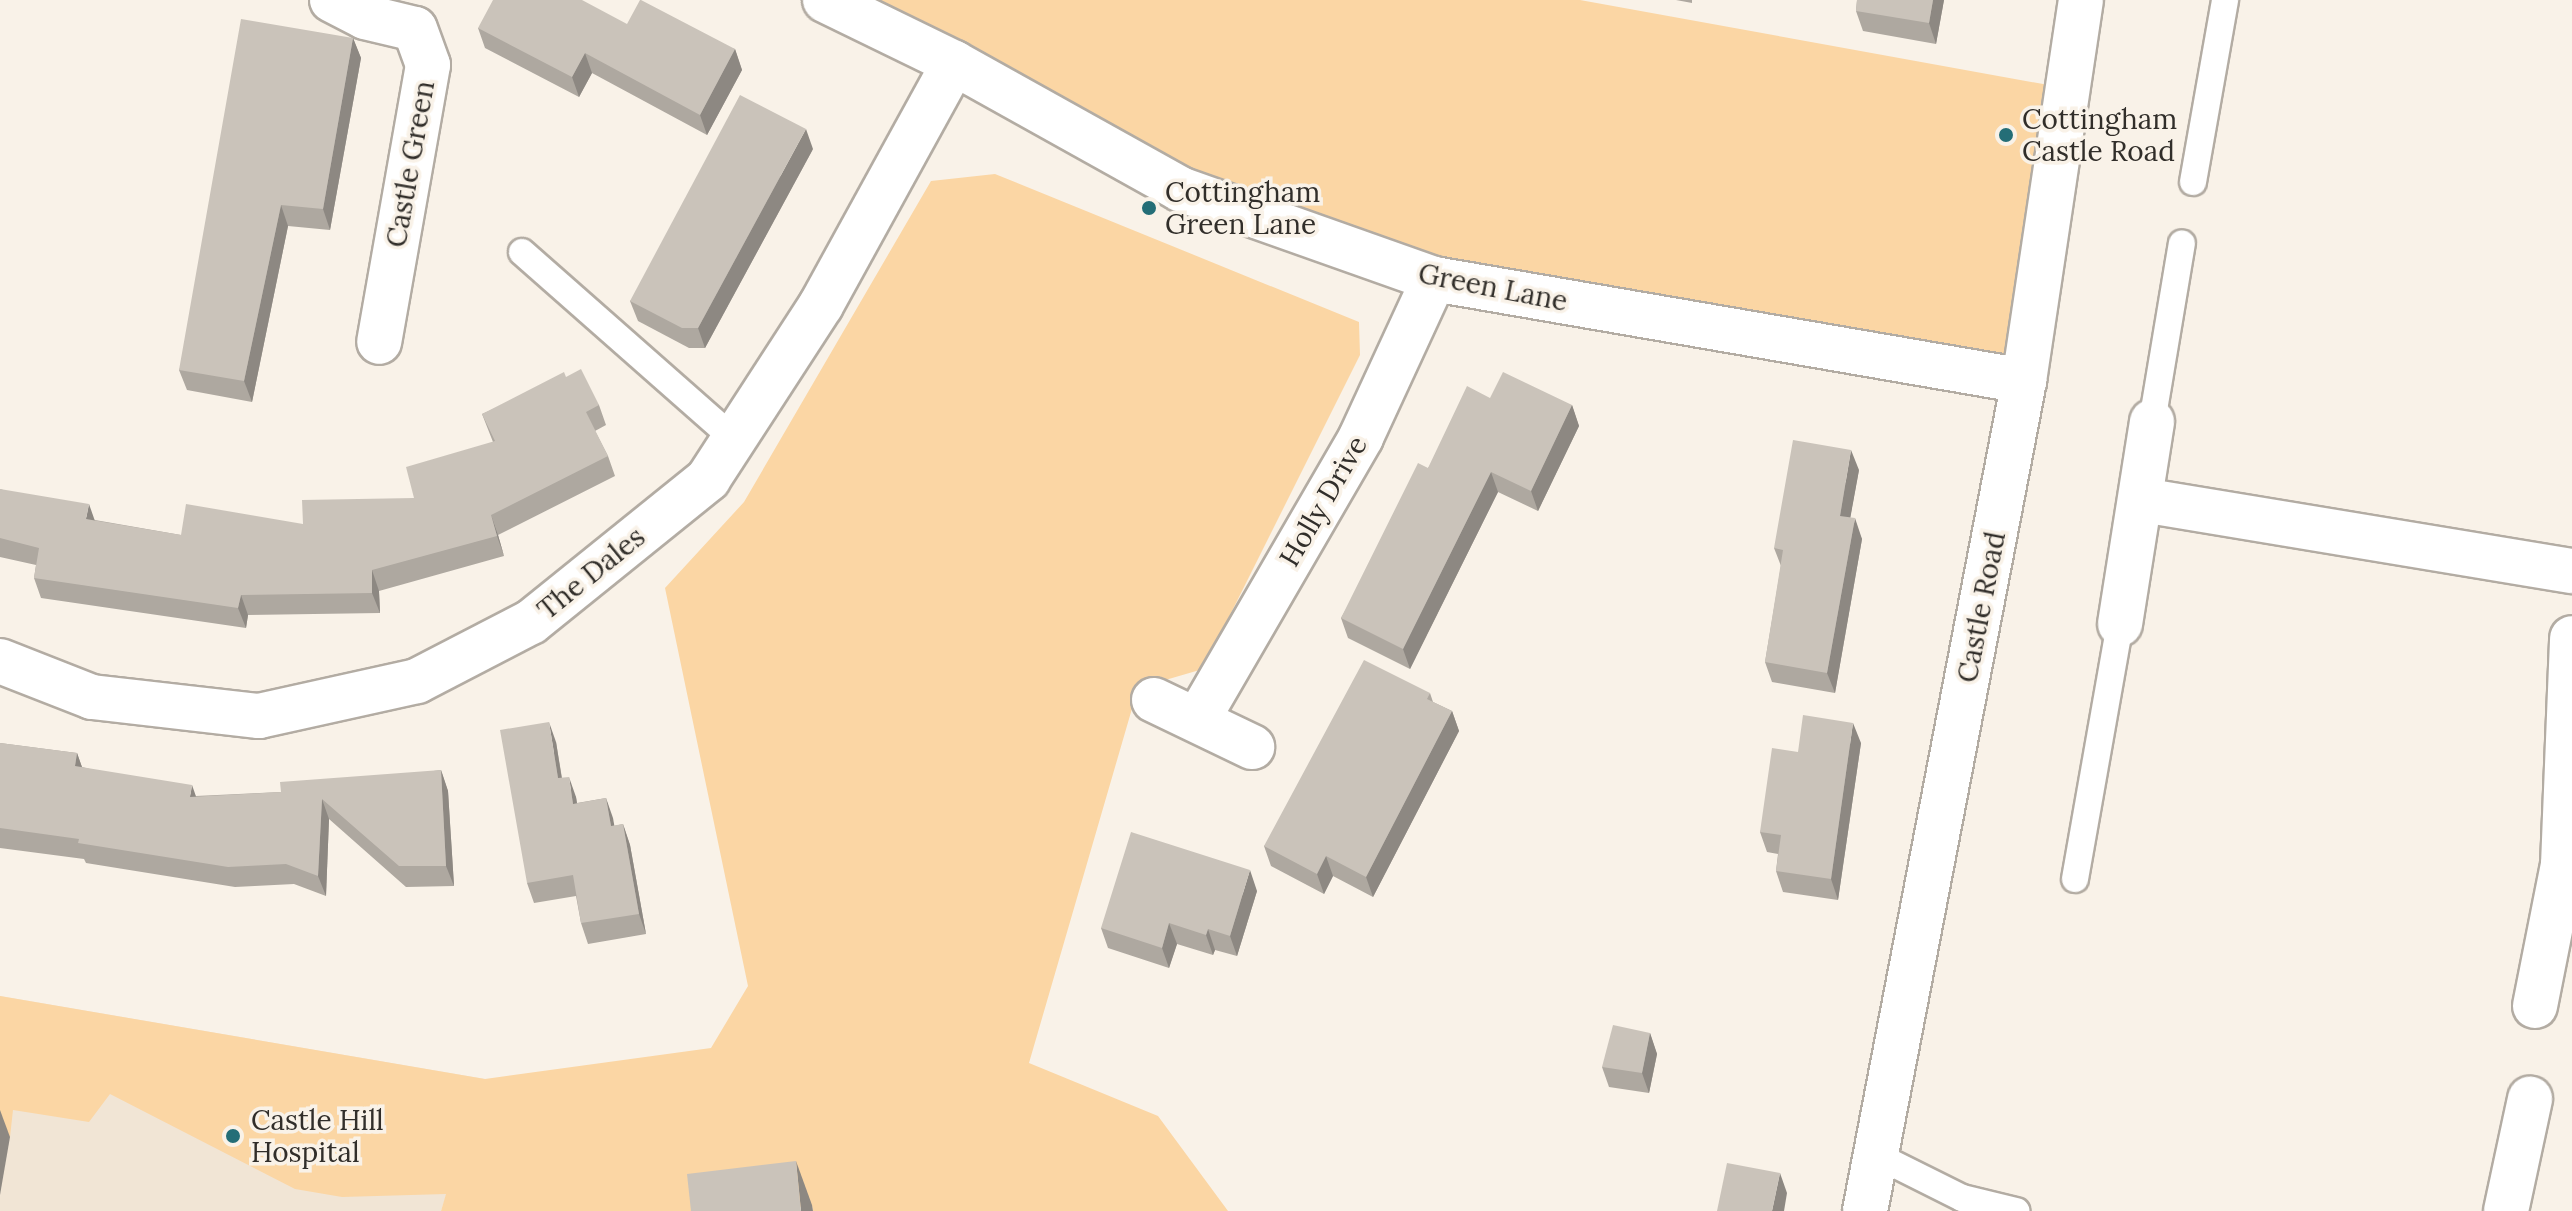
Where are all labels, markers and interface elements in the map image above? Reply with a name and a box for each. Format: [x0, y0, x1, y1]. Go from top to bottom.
street label: Castle Green [379, 78, 441, 250]
place label: Cottingham Castle Road [2022, 102, 2177, 168]
marker: Cottingham Castle Road [1997, 126, 2015, 144]
place label: Cottingham Green Lane [1165, 175, 1320, 241]
marker: Cottingham Green Lane [1140, 199, 1158, 217]
street label: Green Lane [1416, 256, 1570, 318]
street label: Holly Drive [1272, 430, 1374, 572]
street label: The Dales [531, 520, 651, 626]
street label: Castle Road [1950, 529, 2012, 685]
place label: Castle Hill Hospital [251, 1103, 384, 1169]
marker: Castle Hill Hospital [222, 1125, 244, 1147]

